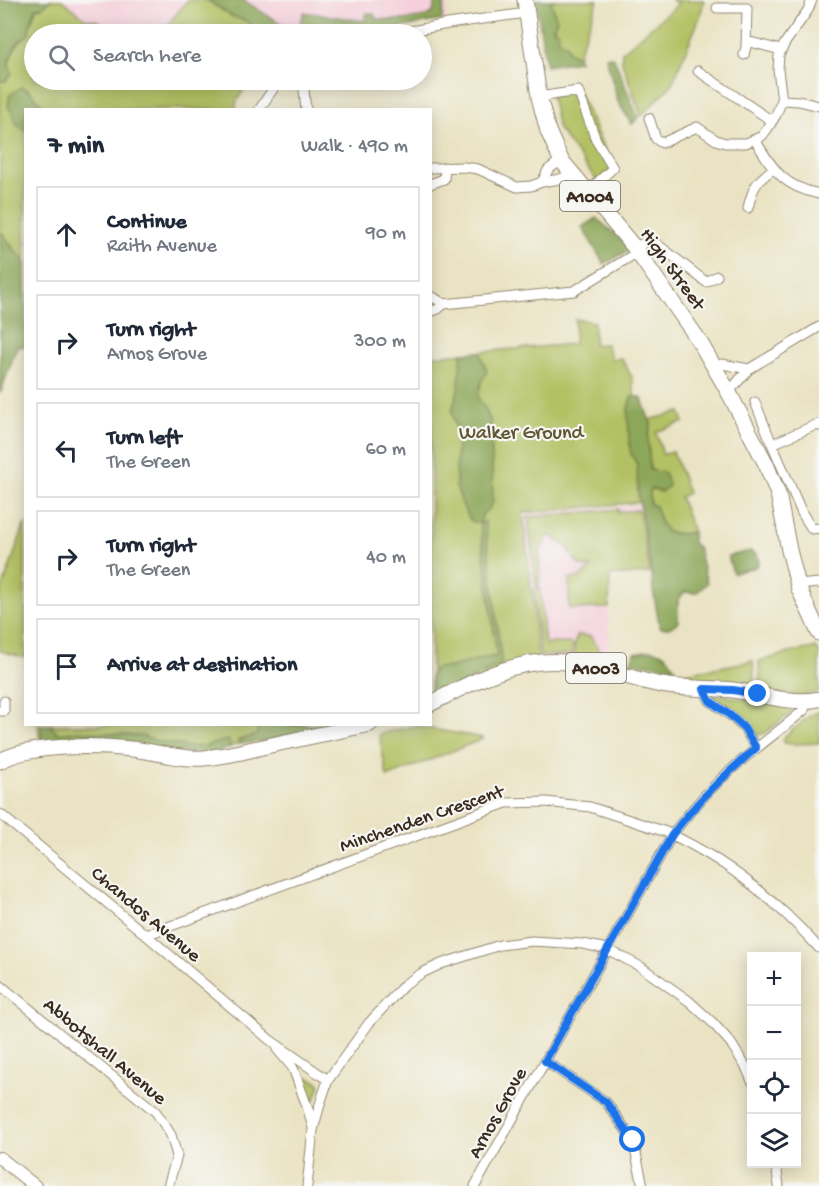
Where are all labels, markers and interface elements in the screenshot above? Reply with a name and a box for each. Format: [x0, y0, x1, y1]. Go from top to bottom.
search box [24, 24, 432, 90]
icon: search [45, 41, 78, 74]
text: Search here [93, 44, 201, 70]
text: 7 min [48, 132, 104, 163]
text: Walk · 490 m [301, 136, 408, 159]
road number: A1004 [560, 181, 620, 211]
text: Continue [107, 210, 187, 236]
icon: ahead [50, 218, 83, 251]
text: 90 m [366, 223, 406, 246]
street label: High Street [634, 224, 710, 317]
text: Raith Avenue [107, 236, 217, 259]
text: Turn right [107, 318, 195, 344]
icon: right [50, 326, 83, 359]
text: 300 m [354, 331, 406, 354]
text: Arnos Grove [107, 344, 207, 367]
park label: Walker Ground [459, 423, 585, 446]
text: Turn left [107, 426, 181, 452]
icon: left [50, 434, 83, 467]
text: 60 m [366, 439, 406, 462]
text: The Green [107, 452, 190, 475]
text: Turn right [107, 534, 195, 560]
icon: right [50, 542, 83, 575]
text: 40 m [366, 547, 406, 570]
text: The Green [107, 560, 190, 583]
icon: arrive [50, 650, 83, 683]
text: Arrive at destination [107, 653, 297, 679]
road number: A1003 [566, 653, 626, 683]
route end [744, 680, 770, 706]
street label: Minchenden Crescent [337, 781, 509, 859]
street label: Chandos Avenue [85, 863, 205, 969]
map controls [747, 952, 801, 1168]
button: + [747, 952, 801, 1006]
street label: Abbotshall Avenue [37, 994, 171, 1112]
button: − [747, 1006, 801, 1060]
button: locate [747, 1060, 801, 1114]
street label: Arnos Grove [465, 1064, 534, 1163]
button: layers [747, 1114, 801, 1168]
route start [619, 1126, 645, 1152]

